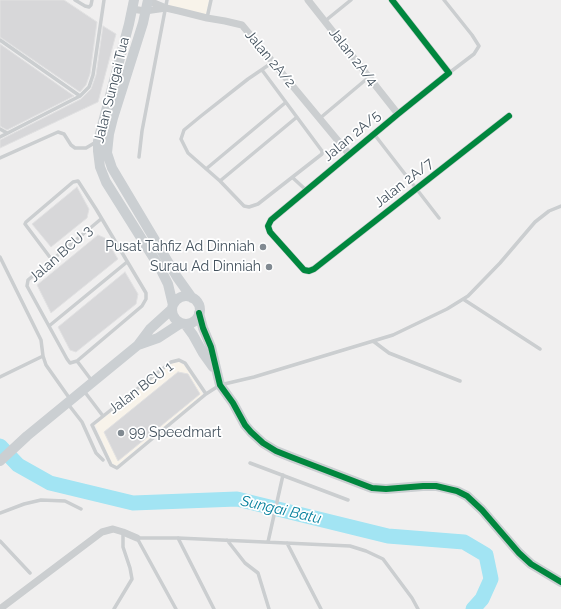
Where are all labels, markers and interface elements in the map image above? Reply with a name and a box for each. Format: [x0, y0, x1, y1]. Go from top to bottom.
street label: Jalan 2A/4 [325, 25, 381, 89]
street label: Jalan 2A/2 [241, 27, 299, 91]
street label: Jalan Sungai Tua [91, 35, 133, 145]
street label: Jalan 2A/5 [320, 107, 384, 165]
street label: Jalan 2A/7 [371, 155, 437, 211]
street label: Jalan BCU 3 [26, 222, 96, 286]
place label: Pusat Tahfiz Ad Dinniah [105, 239, 255, 255]
marker: Pusat Tahfiz Ad Dinniah [258, 242, 268, 252]
place label: Surau Ad Dinniah [150, 259, 261, 275]
marker: Surau Ad Dinniah [264, 262, 274, 272]
street label: Jalan BCU 1 [105, 358, 177, 418]
place label: 99 Speedmart [129, 425, 221, 441]
marker: 99 Speedmart [116, 428, 126, 438]
water label: Sungai Batu [239, 492, 323, 528]

